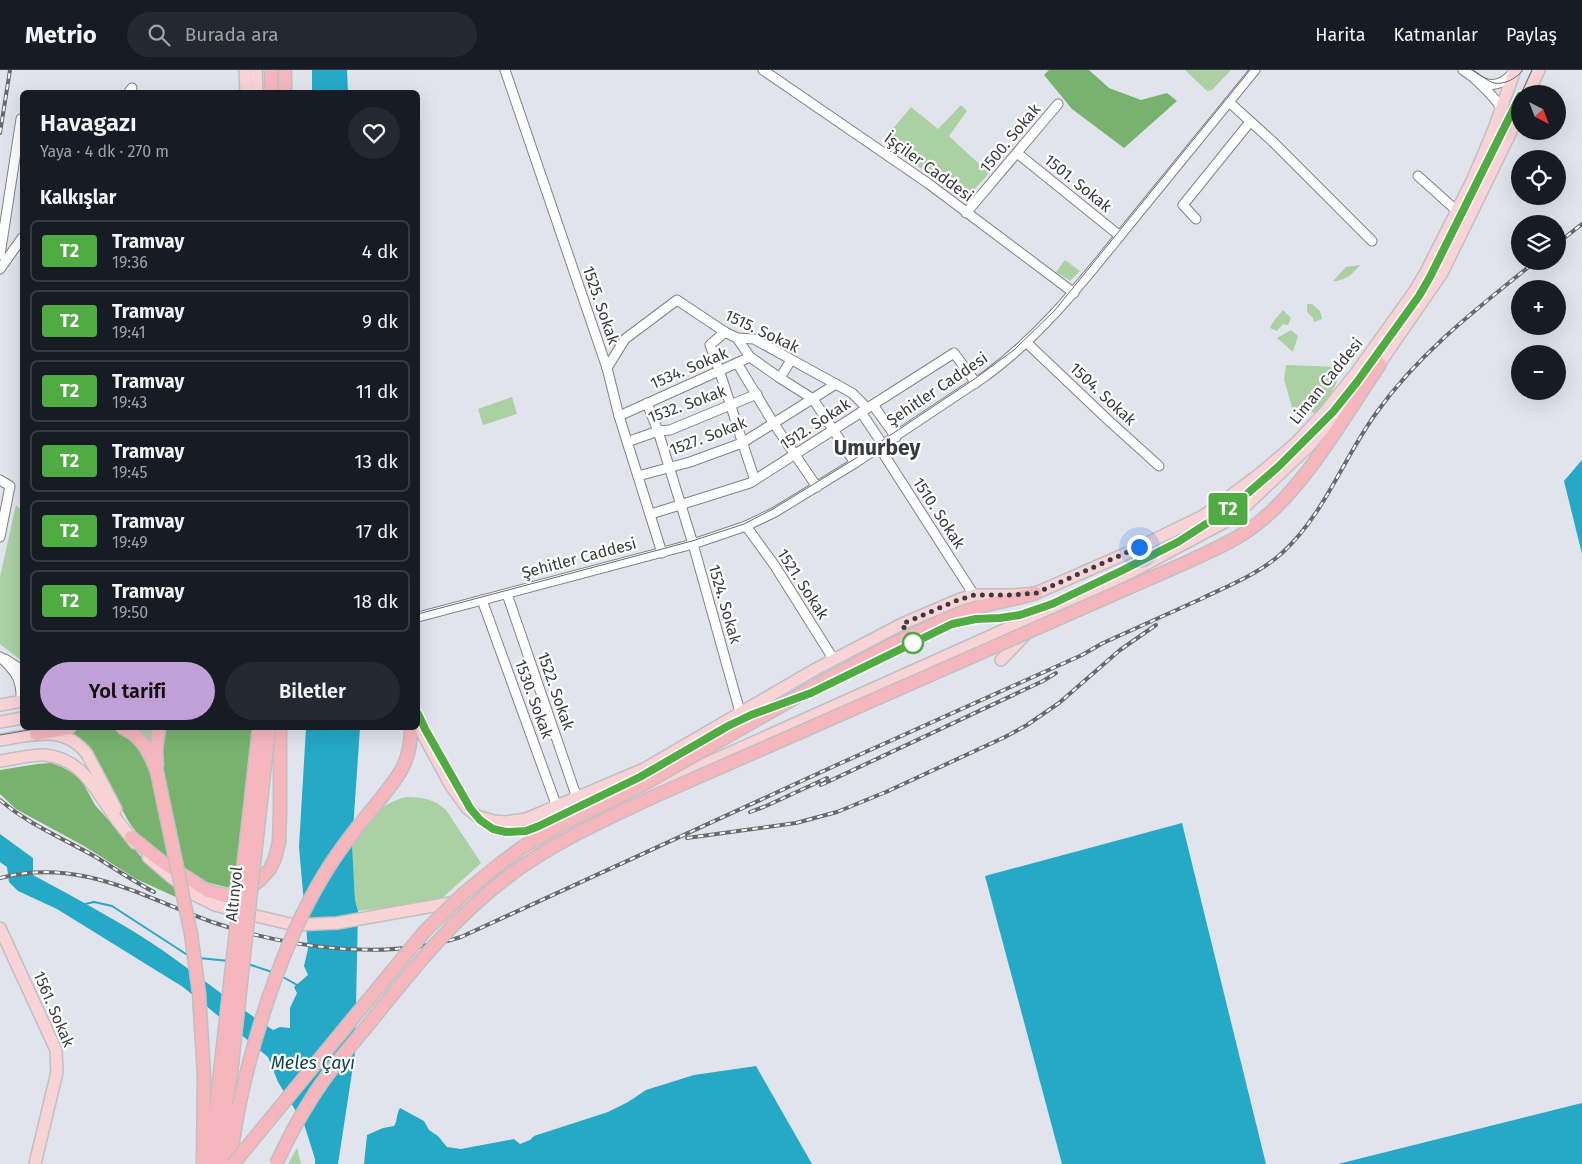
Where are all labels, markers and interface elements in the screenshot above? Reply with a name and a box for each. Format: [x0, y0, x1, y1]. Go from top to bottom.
search box [127, 12, 477, 57]
text: Metrio [25, 21, 97, 49]
icon: search [145, 21, 173, 49]
text: Burada ara [185, 23, 279, 46]
text: Harita [1315, 24, 1365, 46]
text: Katmanlar [1393, 24, 1478, 46]
text: Paylaş [1506, 24, 1557, 46]
north arrow [1511, 85, 1566, 140]
map controls [1511, 85, 1566, 400]
street label: 1500. Sokak [976, 99, 1045, 176]
button: heart [348, 107, 400, 159]
text: Havagazı [40, 109, 137, 137]
street label: İşçiler Caddesi [880, 128, 978, 206]
text: Yaya · 4 dk · 270 m [40, 142, 169, 161]
street label: 1501. Sokak [1040, 150, 1116, 216]
button: locate [1511, 150, 1566, 205]
text: Kalkışlar [40, 186, 116, 209]
button: layers [1511, 215, 1566, 270]
text: Tramvay [112, 230, 184, 253]
text: T2 [60, 240, 79, 262]
text: 4 dk [362, 240, 398, 263]
text: 19:36 [112, 253, 148, 272]
street label: 1525. Sokak [579, 263, 624, 347]
button: + [1511, 280, 1566, 335]
text: Tramvay [112, 300, 184, 323]
street label: 1515. Sokak [722, 305, 803, 357]
text: T2 [60, 310, 79, 332]
text: 9 dk [362, 310, 398, 333]
text: 19:41 [112, 323, 146, 342]
street label: Liman Caddesi [1285, 334, 1367, 428]
street label: 1534. Sokak [647, 343, 731, 393]
button: − [1511, 345, 1566, 400]
street label: Şehitler Caddesi [883, 348, 992, 431]
street label: 1504. Sokak [1066, 359, 1141, 430]
text: Tramvay [112, 370, 184, 393]
text: T2 [60, 380, 79, 402]
text: 11 dk [356, 380, 398, 403]
street label: 1532. Sokak [645, 381, 729, 427]
text: 19:43 [112, 393, 147, 412]
street label: 1512. Sokak [776, 394, 854, 454]
street label: 1527. Sokak [667, 412, 750, 459]
district label: Umurbey [834, 435, 920, 461]
text: Tramvay [112, 440, 184, 463]
text: T2 [60, 450, 79, 472]
text: 13 dk [354, 450, 398, 473]
text: 19:45 [112, 463, 147, 482]
street label: 1510. Sokak [909, 474, 969, 553]
line badge: T2 [1206, 493, 1250, 525]
text: T2 [1218, 498, 1238, 520]
text: Tramvay [112, 510, 184, 533]
text: T2 [60, 520, 79, 542]
text: 17 dk [355, 520, 398, 543]
text: 19:49 [112, 533, 148, 552]
street label: Şehitler Caddesi [520, 534, 639, 583]
your location [1127, 535, 1152, 560]
street label: 1521. Sokak [773, 545, 833, 623]
street label: 1524. Sokak [705, 562, 746, 647]
text: Tramvay [112, 580, 184, 603]
text: T2 [60, 590, 79, 612]
text: 18 dk [353, 590, 398, 613]
text: 19:50 [112, 603, 148, 622]
unlabelled marker [902, 632, 924, 654]
street label: 1522. Sokak [534, 649, 579, 733]
street label: 1530. Sokak [511, 657, 557, 742]
button: Yol tarifi [40, 662, 215, 720]
button: Biletler [225, 662, 400, 720]
street label: Altınyol [222, 865, 246, 922]
street label: 1561. Sokak [30, 968, 79, 1051]
water label: Meles Çayı [271, 1052, 355, 1074]

